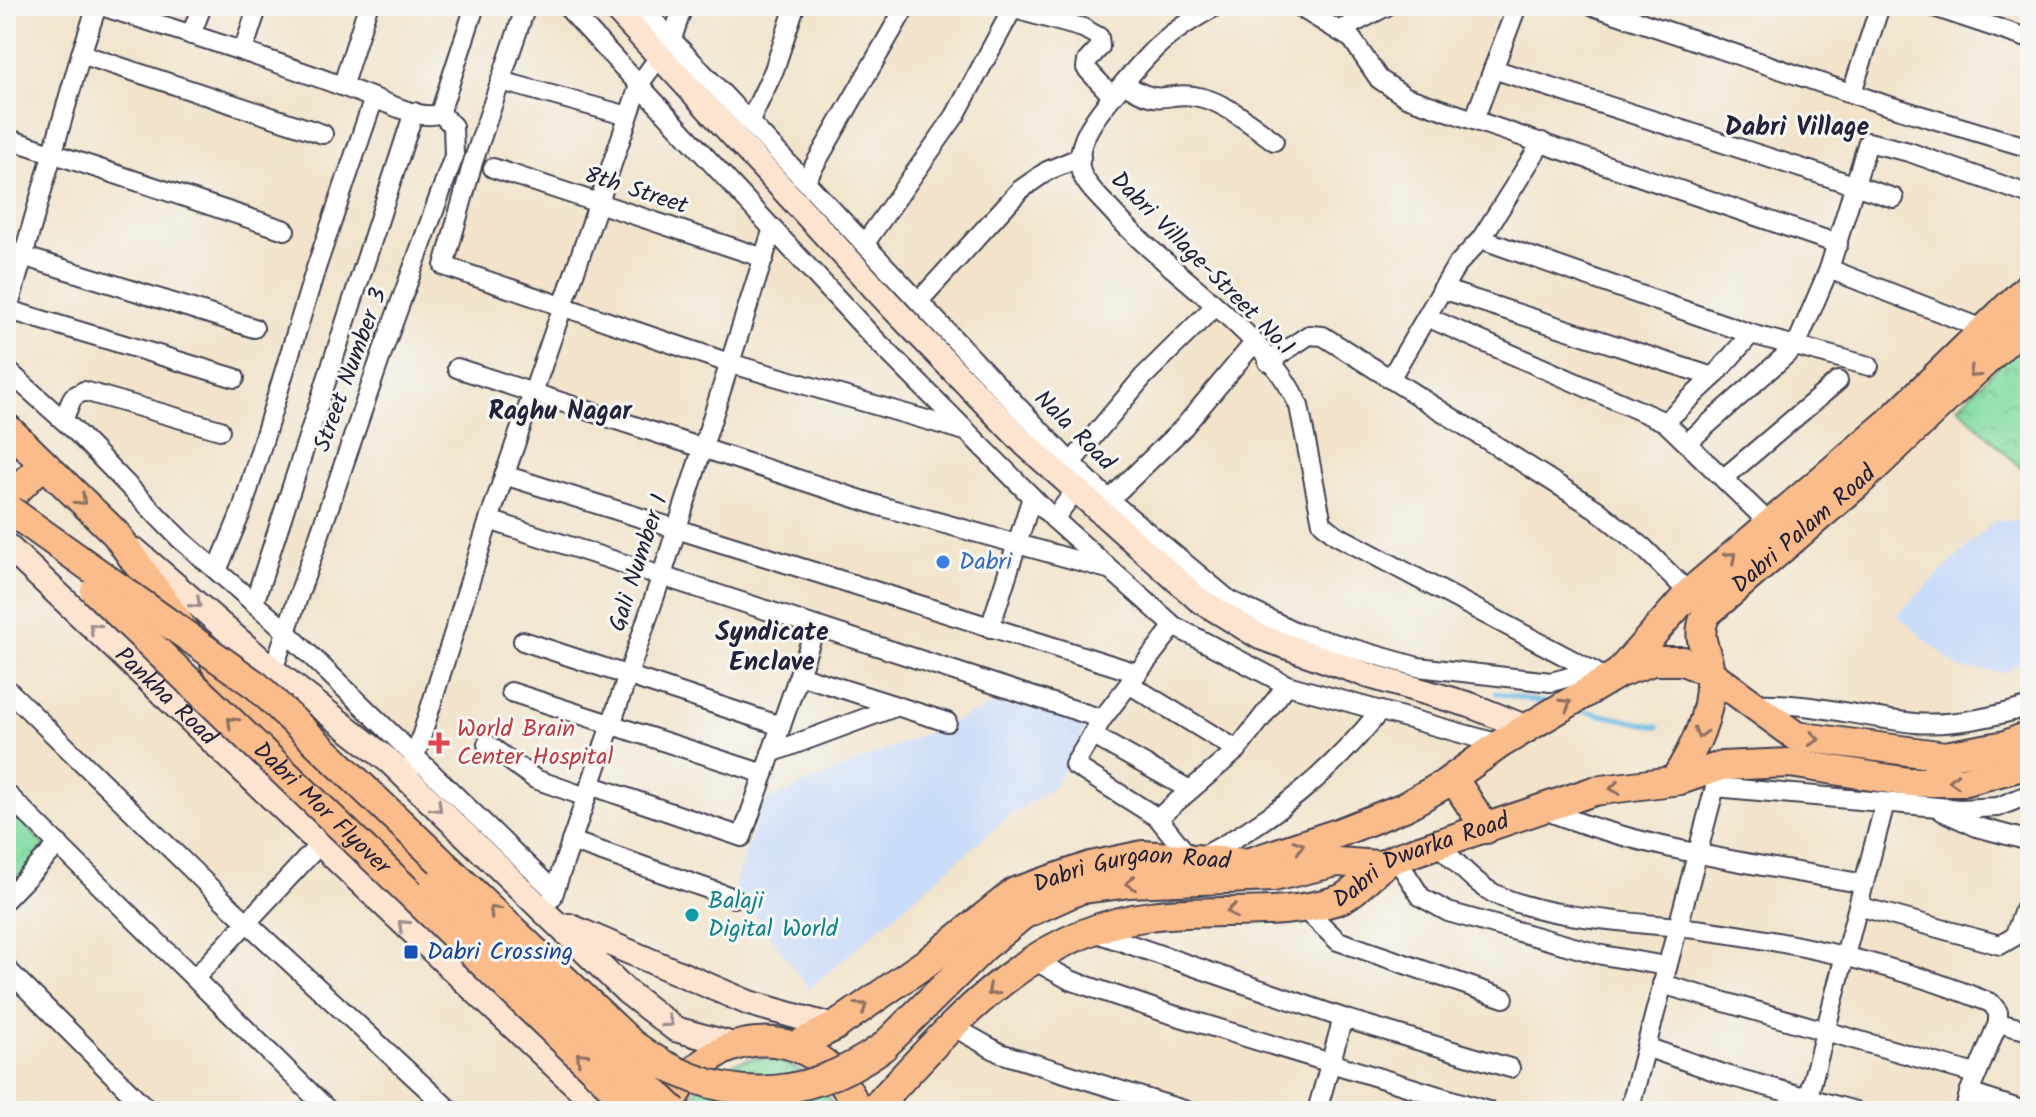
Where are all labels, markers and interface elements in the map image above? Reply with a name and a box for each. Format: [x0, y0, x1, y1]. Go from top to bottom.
district label: Dabri Village [1725, 107, 1869, 149]
street label: 8th Street [579, 156, 694, 226]
street label: Dabri Village-Street No.1 [1100, 162, 1304, 366]
street label: Street Number 3 [303, 282, 399, 458]
one-way arrow [1969, 364, 1983, 379]
street label: Nala Road [1024, 381, 1125, 482]
district label: Raghu Nagar [488, 391, 633, 433]
street label: Dabri Palam Road [1723, 455, 1886, 603]
street label: Gali Number 1 [598, 489, 680, 637]
one-way arrow [72, 491, 86, 505]
place label: Dabri [959, 543, 1013, 582]
one-way arrow [1722, 552, 1737, 567]
marker: Dabri [934, 553, 952, 571]
one-way arrow [186, 594, 201, 608]
district label: Syndicate Enclave [715, 612, 829, 684]
one-way arrow [89, 623, 103, 638]
street label: Pankha Road [105, 637, 227, 756]
one-way arrow [1557, 698, 1572, 714]
place label: World Brain Center Hospital [457, 710, 614, 777]
one-way arrow [227, 717, 241, 731]
one-way arrow [1693, 726, 1709, 740]
one-way arrow [1807, 730, 1821, 747]
street label: Dabri Mor Flyover [243, 732, 401, 886]
marker: World Brain Center Hospital [428, 732, 450, 754]
one-way arrow [1947, 772, 1960, 789]
one-way arrow [1608, 779, 1622, 796]
one-way arrow [428, 798, 442, 812]
street label: Dabri Dwarka Road [1326, 801, 1515, 919]
street label: Dabri Gurgaon Road [1028, 835, 1233, 904]
one-way arrow [1291, 839, 1305, 855]
one-way arrow [1124, 874, 1137, 891]
place label: Balaji Digital World [708, 882, 839, 949]
one-way arrow [1225, 903, 1238, 920]
one-way arrow [489, 906, 503, 920]
marker: Balaji Digital World [683, 906, 701, 924]
one-way arrow [398, 919, 412, 934]
place label: Dabri Crossing [427, 933, 573, 972]
marker: Dabri Crossing [402, 943, 420, 961]
one-way arrow [986, 981, 1001, 995]
one-way arrow [853, 1002, 867, 1017]
one-way arrow [659, 1013, 673, 1028]
one-way arrow [576, 1052, 590, 1066]

